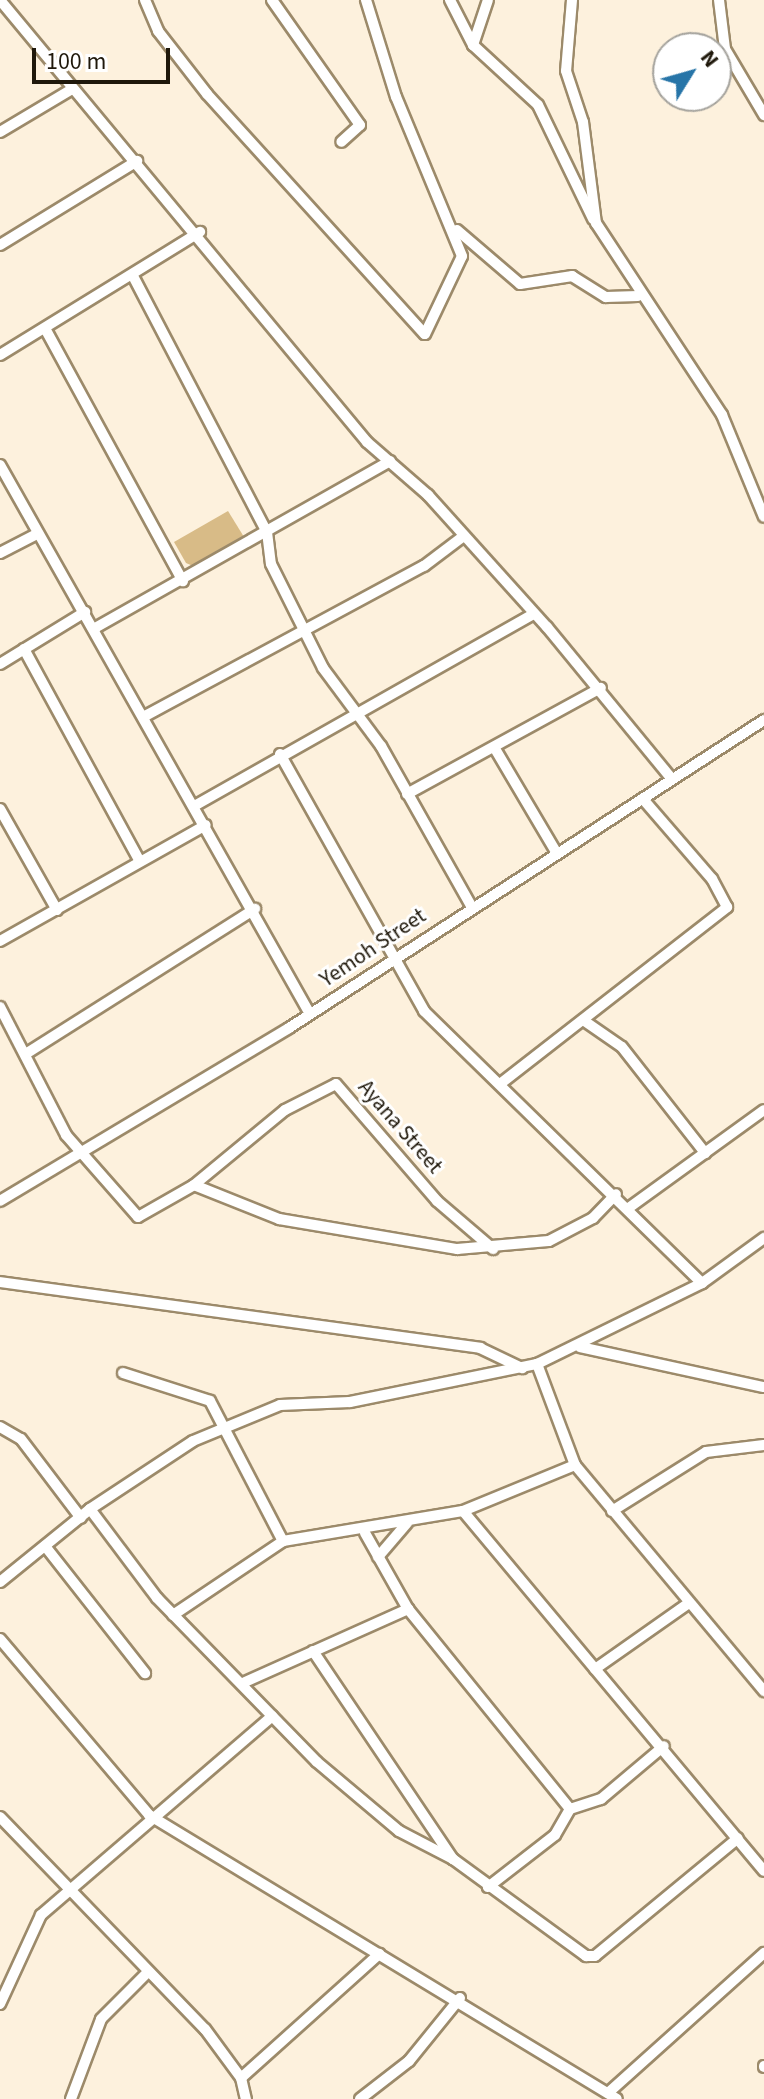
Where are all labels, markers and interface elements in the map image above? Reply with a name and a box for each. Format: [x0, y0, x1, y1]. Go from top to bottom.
scale bar [36, 32, 174, 82]
north arrow [652, 32, 732, 112]
text: N [692, 43, 727, 74]
text: 100 m [46, 44, 106, 79]
street label: Yemoh Street [315, 903, 431, 993]
street label: Ayana Street [352, 1075, 448, 1179]

